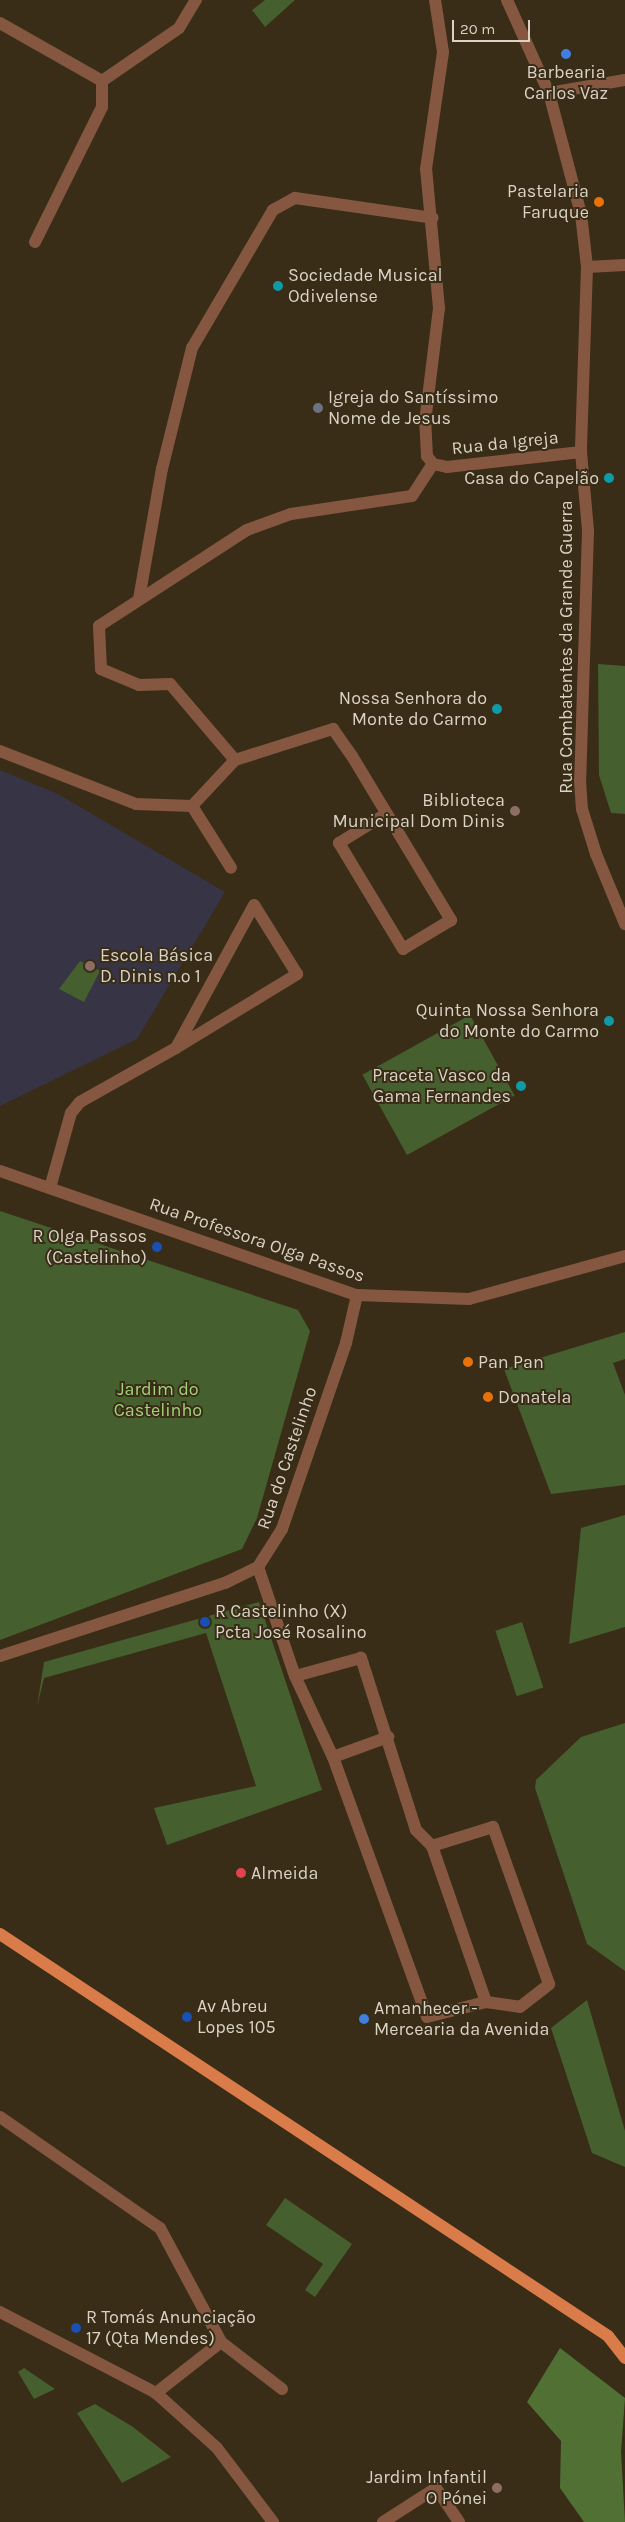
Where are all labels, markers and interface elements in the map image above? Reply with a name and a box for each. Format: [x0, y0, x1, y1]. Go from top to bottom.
scale bar [455, 10, 532, 42]
text: 20 m [460, 20, 495, 38]
marker: Barbearia Carlos Vaz [560, 48, 572, 60]
place label: Barbearia Carlos Vaz [524, 62, 608, 104]
place label: Pastelaria Faruque [507, 181, 589, 223]
marker: Pastelaria Faruque [593, 196, 605, 208]
place label: Sociedade Musical Odivelense [288, 265, 443, 308]
marker: Sociedade Musical Odivelense [272, 280, 284, 292]
place label: Igreja do Santíssimo Nome de Jesus [328, 387, 498, 429]
marker: Igreja do Santíssimo Nome de Jesus [312, 402, 324, 414]
street label: Rua da Igreja [450, 427, 560, 459]
place label: Casa do Capelão [464, 467, 599, 489]
marker: Casa do Capelão [603, 472, 615, 484]
street label: Rua Combatentes da Grande Guerra [555, 500, 577, 794]
place label: Nossa Senhora do Monte do Carmo [339, 688, 487, 731]
marker: Nossa Senhora do Monte do Carmo [491, 703, 503, 715]
place label: Biblioteca Municipal Dom Dinis [332, 790, 505, 832]
marker: Biblioteca Municipal Dom Dinis [509, 805, 521, 817]
place label: Escola Básica D. Dinis n.º 1 [100, 945, 213, 988]
marker: Escola Básica D. Dinis n.º 1 [84, 960, 96, 972]
place label: Quinta Nossa Senhora do Monte do Carmo [416, 1000, 599, 1042]
marker: Quinta Nossa Senhora do Monte do Carmo [603, 1015, 615, 1027]
place label: Praceta Vasco da Gama Fernandes [372, 1065, 511, 1108]
marker: Praceta Vasco da Gama Fernandes [515, 1080, 527, 1092]
street label: Rua Professora Olga Passos [146, 1193, 368, 1287]
place label: R Olga Passos (Castelinho) [33, 1226, 147, 1268]
marker: R Olga Passos (Castelinho) [151, 1241, 163, 1253]
place label: Pan Pan [478, 1351, 544, 1373]
marker: Pan Pan [462, 1356, 474, 1368]
park label: Jardim do Castelinho [114, 1379, 202, 1422]
street label: Rua do Castelinho [252, 1384, 322, 1532]
place label: Donatela [498, 1386, 571, 1408]
marker: Donatela [482, 1391, 494, 1403]
place label: R Castelinho (X) Pcta José Rosalino [215, 1601, 367, 1644]
marker: R Castelinho (X) Pcta José Rosalino [199, 1616, 211, 1628]
place label: Almeida [251, 1862, 318, 1884]
marker: Almeida [235, 1867, 247, 1879]
place label: Av Abreu Lopes 105 [197, 1996, 276, 2038]
place label: Amanhecer - Mercearia da Avenida [374, 1998, 549, 2040]
marker: Av Abreu Lopes 105 [181, 2011, 193, 2023]
marker: Amanhecer - Mercearia da Avenida [358, 2013, 370, 2025]
place label: R Tomás Anunciação 17 (Qta Mendes) [86, 2307, 256, 2350]
marker: R Tomás Anunciação 17 (Qta Mendes) [70, 2322, 82, 2334]
place label: Jardim Infantil O Pónei [366, 2467, 487, 2510]
marker: Jardim Infantil O Pónei [491, 2482, 503, 2494]

